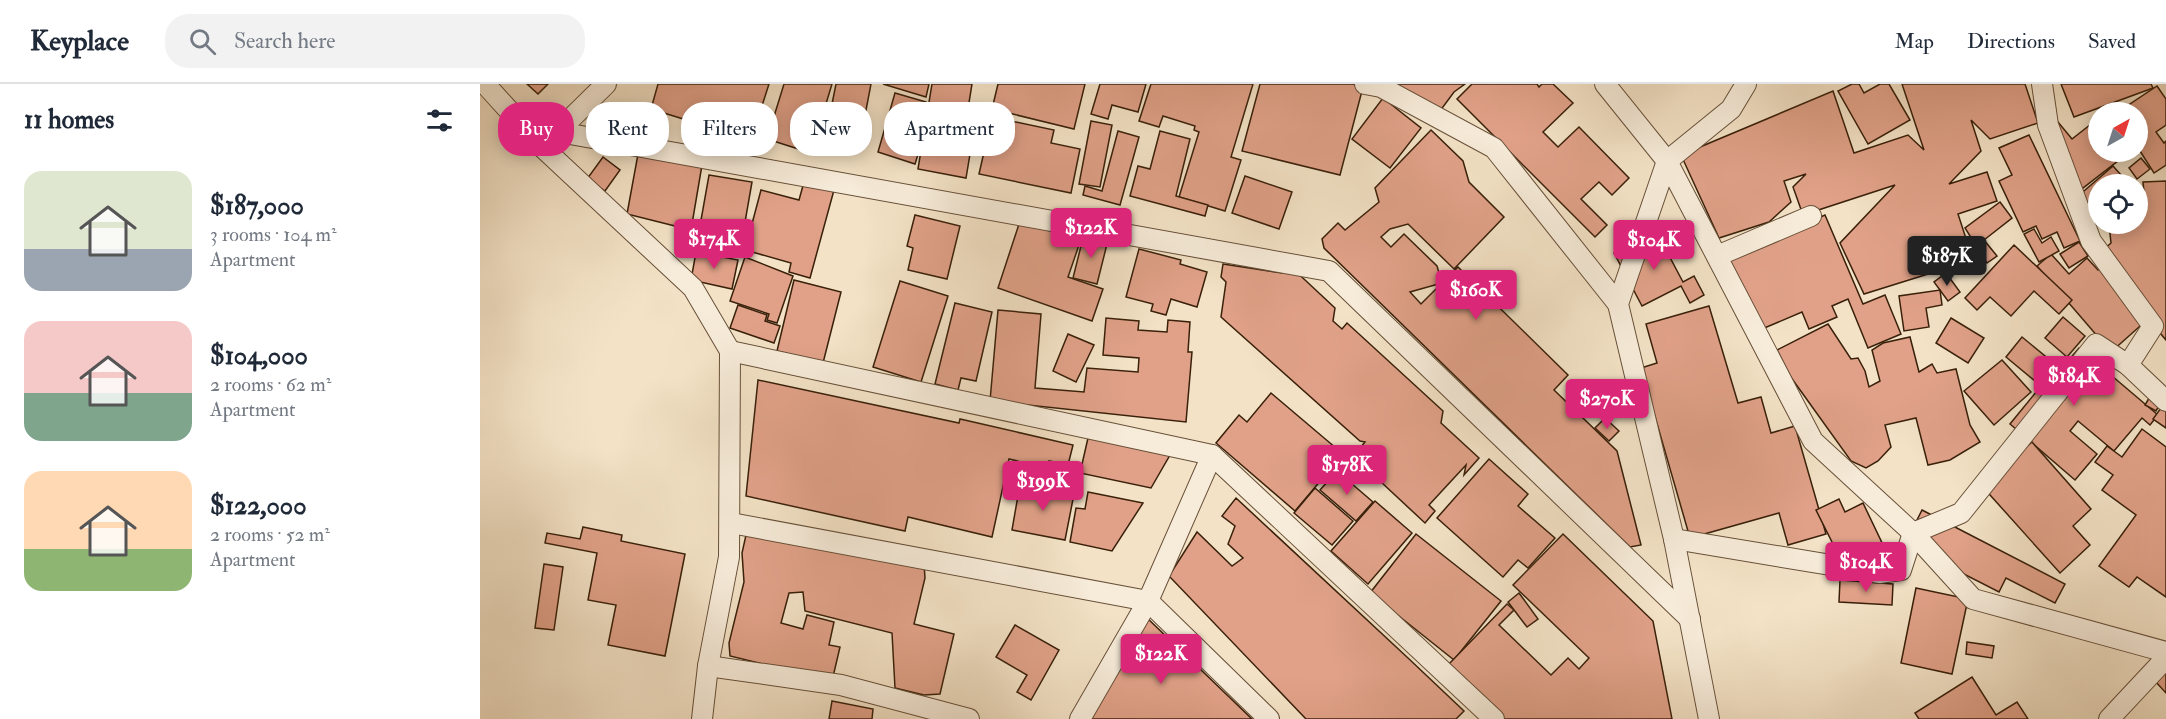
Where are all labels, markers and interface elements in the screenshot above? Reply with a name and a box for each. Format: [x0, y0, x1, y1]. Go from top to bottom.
search box [165, 14, 585, 68]
text: Keyplace [30, 24, 129, 59]
icon: search [186, 25, 219, 58]
text: Search here [234, 27, 336, 55]
text: Map [1894, 28, 1934, 55]
text: Directions [1967, 28, 2055, 55]
text: Saved [2088, 28, 2136, 55]
chip: Buy [498, 102, 574, 156]
chip: Rent [586, 102, 669, 156]
chip: Filters [681, 102, 778, 156]
chip: New [790, 102, 872, 156]
chip: Apartment [884, 102, 1015, 156]
north arrow [2088, 102, 2148, 162]
map controls [2088, 102, 2148, 234]
text: 11 homes [24, 104, 114, 136]
icon: filters [423, 104, 456, 137]
button: locate [2088, 174, 2148, 234]
text: $187,000 [210, 190, 304, 222]
icon: home [72, 195, 144, 267]
pin: $122K [1049, 208, 1133, 259]
text: $122K [1065, 215, 1117, 240]
pin: $174K [672, 219, 756, 270]
pin: $104K [1612, 220, 1696, 271]
text: 3 rooms · 104 m² [210, 222, 337, 247]
text: $174K [688, 226, 740, 251]
text: $104K [1627, 227, 1681, 252]
pin: $187K [1905, 236, 1989, 287]
text: $187K [1921, 243, 1973, 268]
text: Apartment [210, 247, 295, 272]
pin: $160K [1434, 270, 1518, 321]
text: $160K [1450, 277, 1502, 302]
text: $104,000 [210, 340, 308, 372]
icon: home [72, 345, 144, 417]
pin: $184K [2032, 356, 2116, 407]
text: $184K [2048, 363, 2100, 388]
text: 2 rooms · 62 m² [210, 372, 331, 397]
pin: $270K [1565, 379, 1649, 430]
text: $270K [1580, 386, 1634, 411]
text: Apartment [210, 397, 295, 422]
pin: $178K [1305, 445, 1389, 496]
text: $178K [1321, 452, 1373, 477]
pin: $199K [1001, 461, 1085, 512]
text: $199K [1017, 468, 1069, 493]
text: $122,000 [210, 490, 307, 522]
icon: home [72, 495, 144, 567]
text: 2 rooms · 52 m² [210, 522, 330, 547]
pin: $104K [1824, 542, 1908, 593]
text: Apartment [210, 547, 295, 572]
text: $104K [1839, 549, 1893, 574]
pin: $122K [1119, 634, 1203, 685]
text: $122K [1135, 641, 1187, 666]

